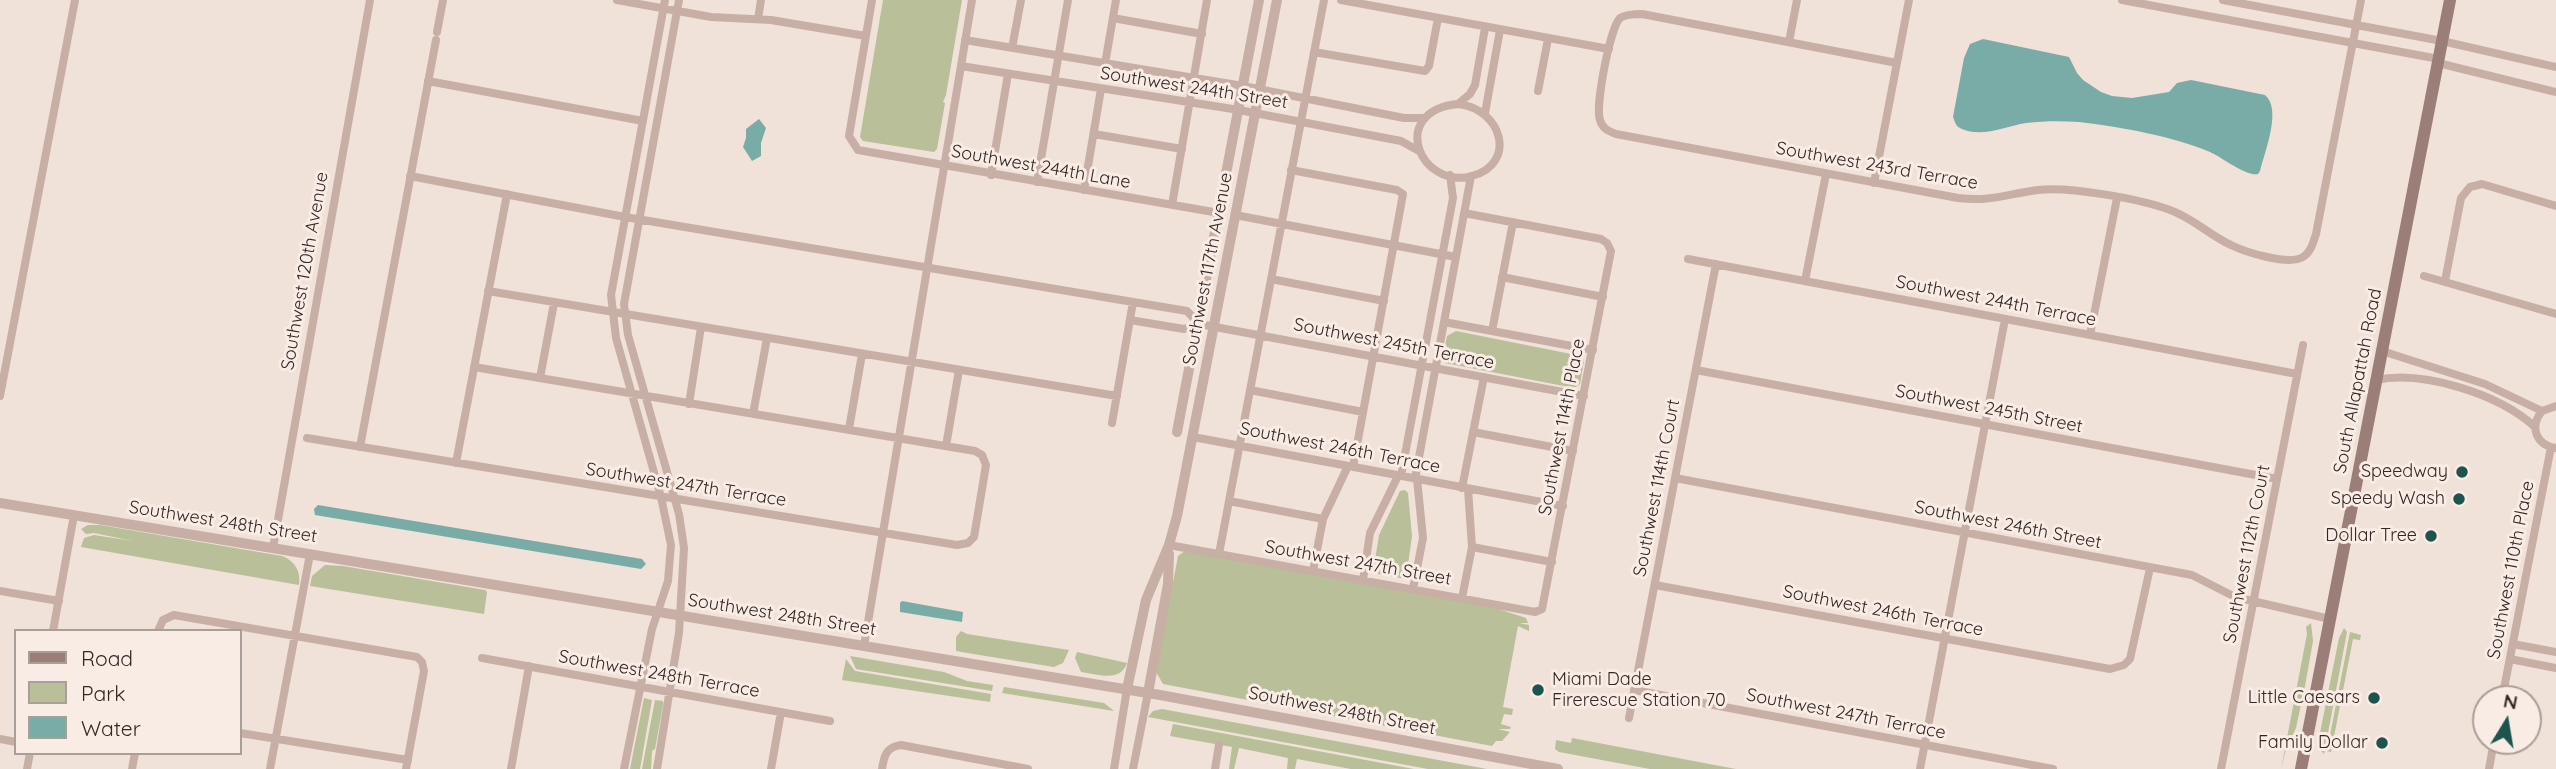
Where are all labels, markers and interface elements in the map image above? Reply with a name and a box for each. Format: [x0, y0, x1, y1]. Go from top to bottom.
street label: Southwest 244th Street [1099, 62, 1289, 114]
street label: Southwest 243rd Terrace [1774, 138, 1980, 194]
street label: Southwest 244th Lane [950, 141, 1132, 193]
street label: Southwest 120th Avenue [277, 170, 333, 372]
street label: Southwest 117th Avenue [1179, 171, 1237, 367]
street label: Southwest 244th Terrace [1894, 271, 2098, 331]
street label: South Allapattah Road [2329, 287, 2387, 475]
street label: Southwest 245th Terrace [1292, 314, 1496, 374]
street label: Southwest 114th Place [1534, 337, 1590, 517]
street label: Southwest 245th Street [1894, 380, 2084, 438]
street label: Southwest 114th Court [1629, 397, 1685, 579]
street label: Southwest 246th Terrace [1238, 418, 1442, 478]
street label: Southwest 247th Terrace [584, 458, 788, 512]
place label: Speedway [2361, 461, 2448, 483]
street label: Southwest 112th Court [2219, 463, 2275, 645]
marker: Speedway [2454, 464, 2470, 480]
street label: Southwest 110th Place [2483, 479, 2539, 661]
place label: Speedy Wash [2331, 488, 2445, 510]
marker: Speedy Wash [2451, 491, 2467, 507]
street label: Southwest 248th Street [127, 496, 319, 548]
street label: Southwest 246th Street [1913, 496, 2103, 554]
place label: Dollar Tree [2325, 525, 2417, 547]
marker: Dollar Tree [2423, 528, 2439, 544]
street label: Southwest 247th Street [1263, 536, 1453, 590]
street label: Southwest 246th Terrace [1781, 581, 1985, 641]
street label: Southwest 248th Street [686, 589, 878, 641]
legend [14, 629, 242, 755]
text: Road [81, 645, 133, 671]
street label: Southwest 248th Terrace [557, 646, 761, 702]
place label: Miami Dade Firerescue Station 70 [1552, 669, 1726, 712]
text: Park [81, 680, 125, 706]
street label: Southwest 248th Street [1247, 682, 1437, 740]
marker: Miami Dade Firerescue Station 70 [1530, 682, 1546, 698]
street label: Southwest 247th Terrace [1744, 684, 1948, 744]
north arrow [2472, 685, 2542, 755]
place label: Little Caesars [2248, 687, 2360, 709]
text: N [2501, 688, 2520, 714]
marker: Little Caesars [2366, 690, 2382, 706]
text: Water [81, 715, 141, 741]
place label: Family Dollar [2258, 732, 2368, 754]
marker: Family Dollar [2374, 735, 2390, 751]

